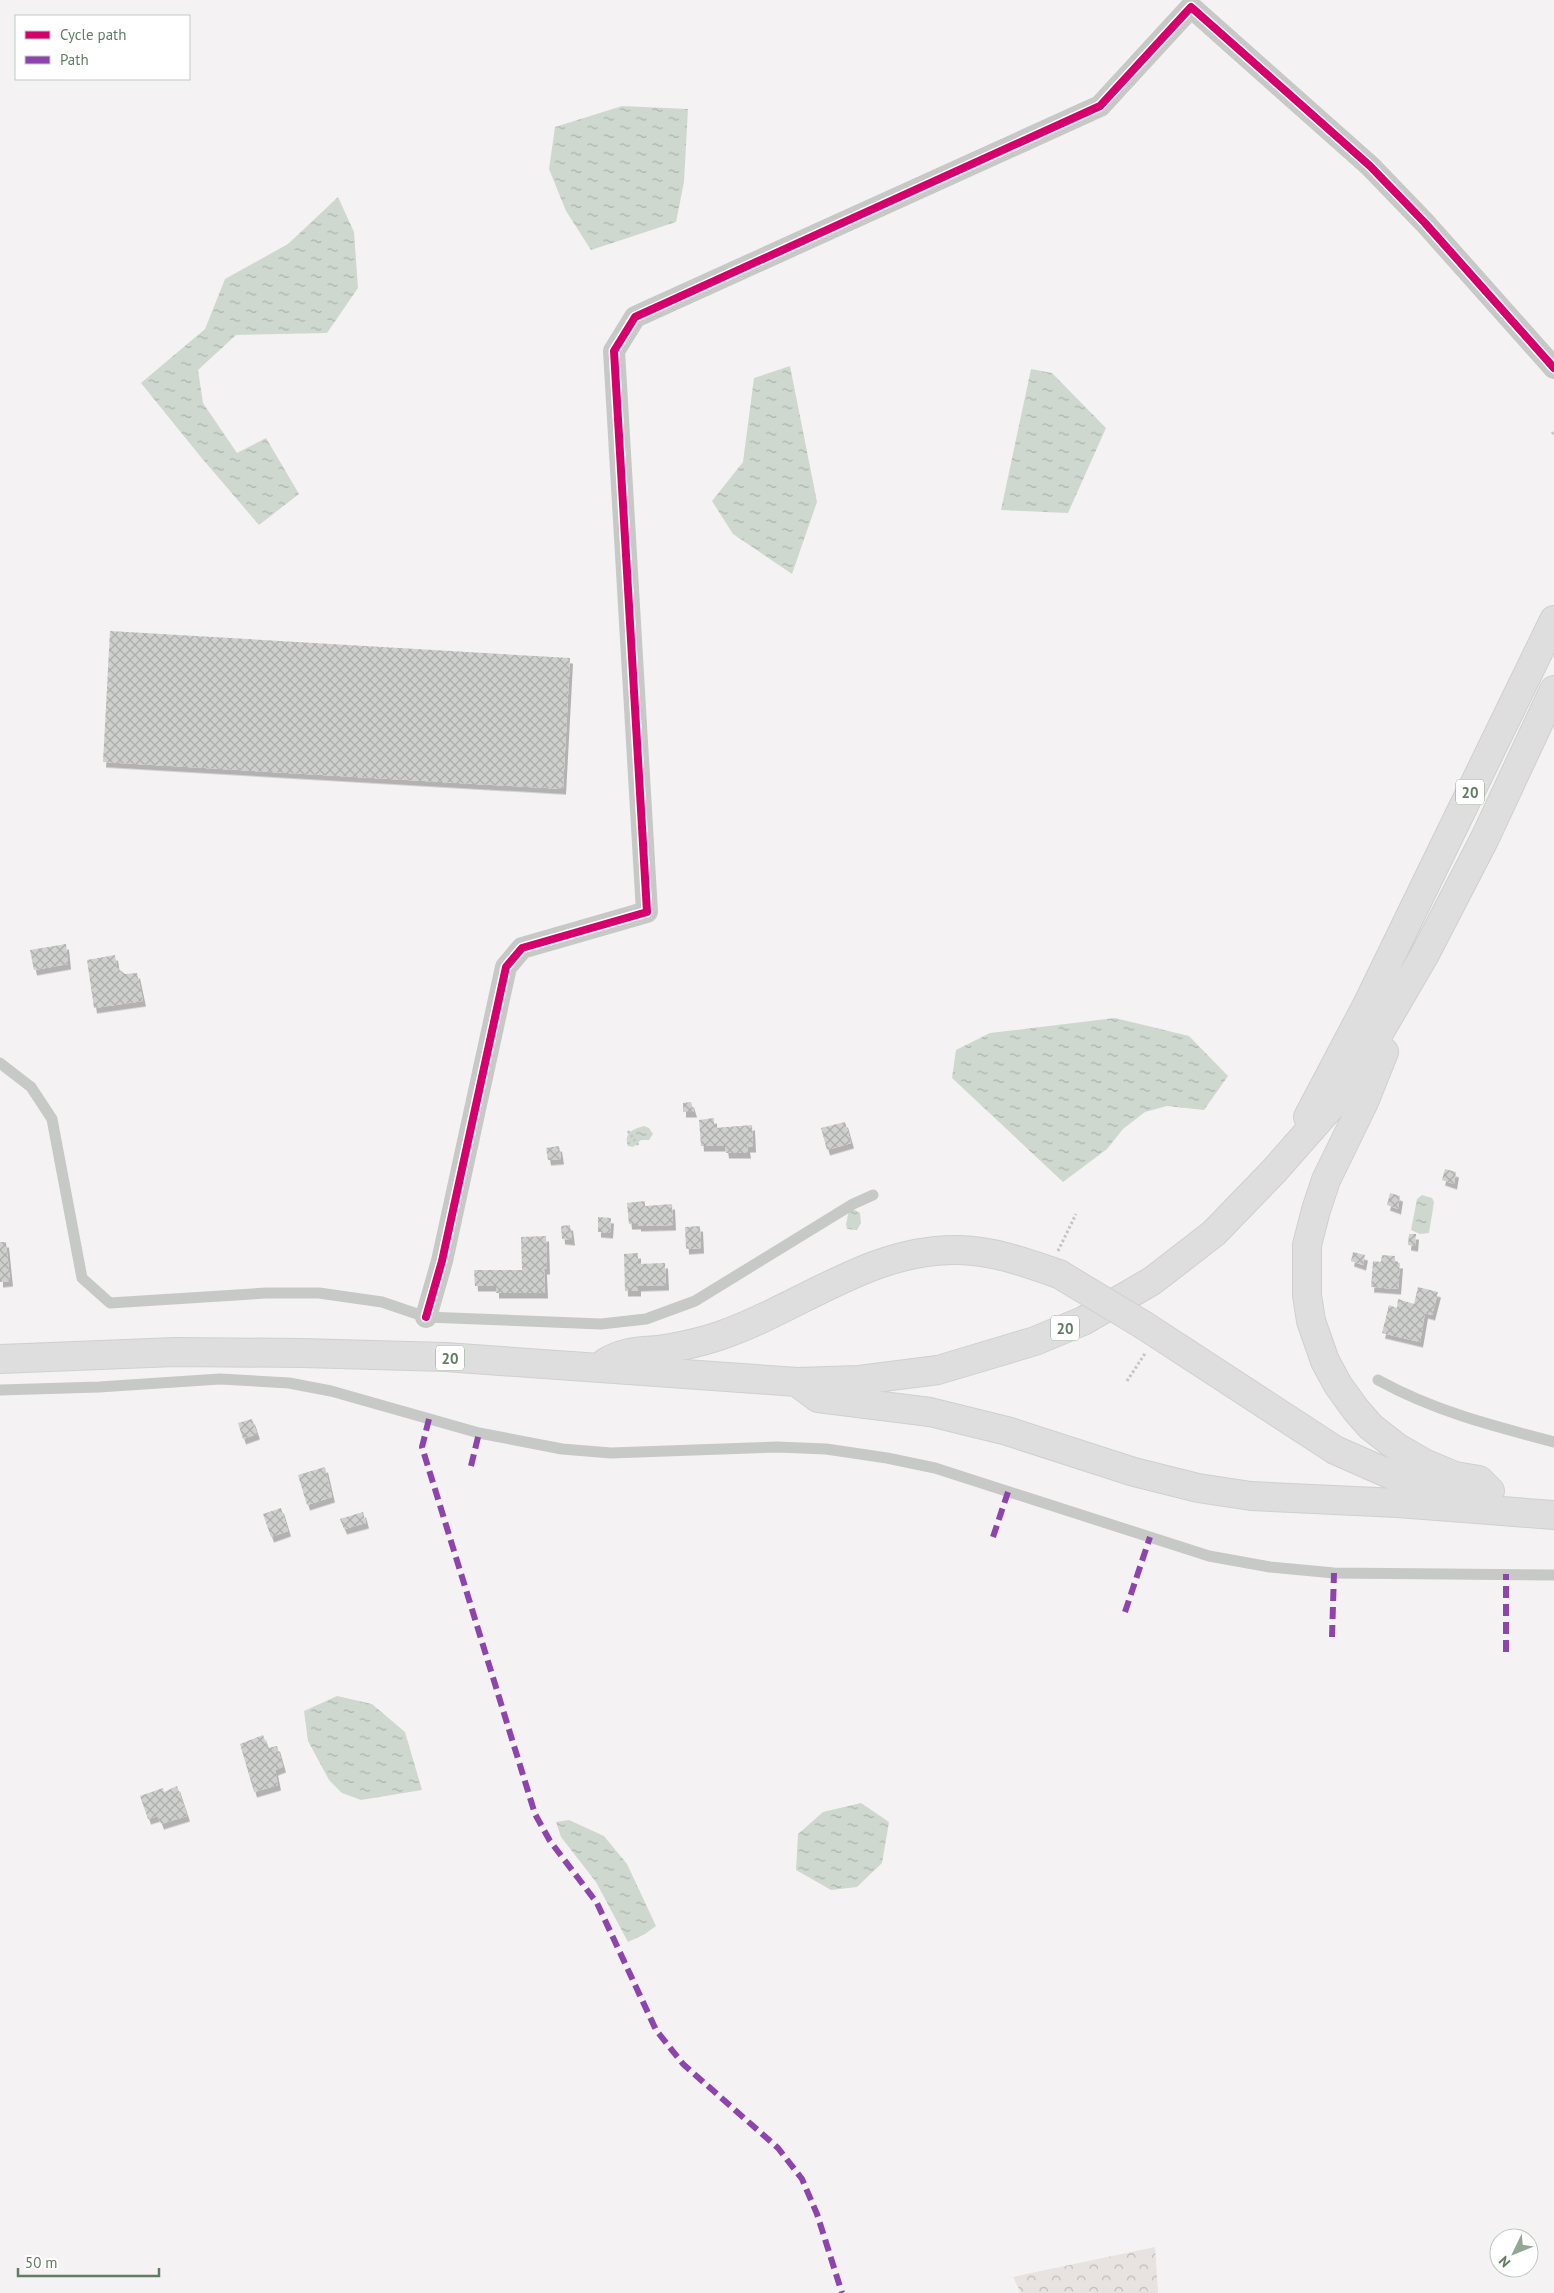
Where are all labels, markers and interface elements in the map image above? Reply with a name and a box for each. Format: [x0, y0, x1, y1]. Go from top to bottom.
legend [15, 15, 190, 80]
text: Cycle path [60, 25, 126, 44]
text: Path [60, 50, 89, 69]
road number: 20 [1456, 780, 1484, 804]
road number: 20 [1051, 1316, 1079, 1340]
road number: 20 [436, 1346, 464, 1370]
north arrow [1489, 2228, 1539, 2278]
scale bar [18, 2246, 159, 2278]
text: N [1495, 2252, 1514, 2271]
text: 50 m [25, 2253, 58, 2272]

